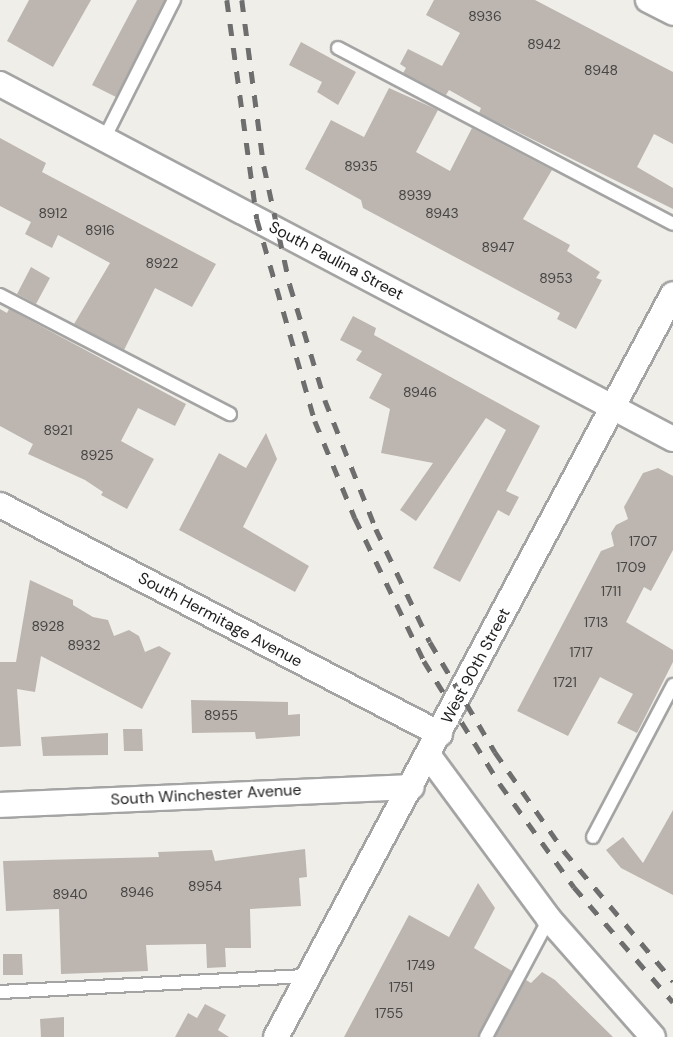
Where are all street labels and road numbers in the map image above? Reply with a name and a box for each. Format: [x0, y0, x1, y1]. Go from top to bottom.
street label: South Paulina Street [266, 217, 406, 305]
street label: South Hermitage Avenue [135, 569, 305, 671]
street label: West 90th Street [437, 605, 515, 727]
street label: South Winchester Avenue [110, 780, 302, 810]

